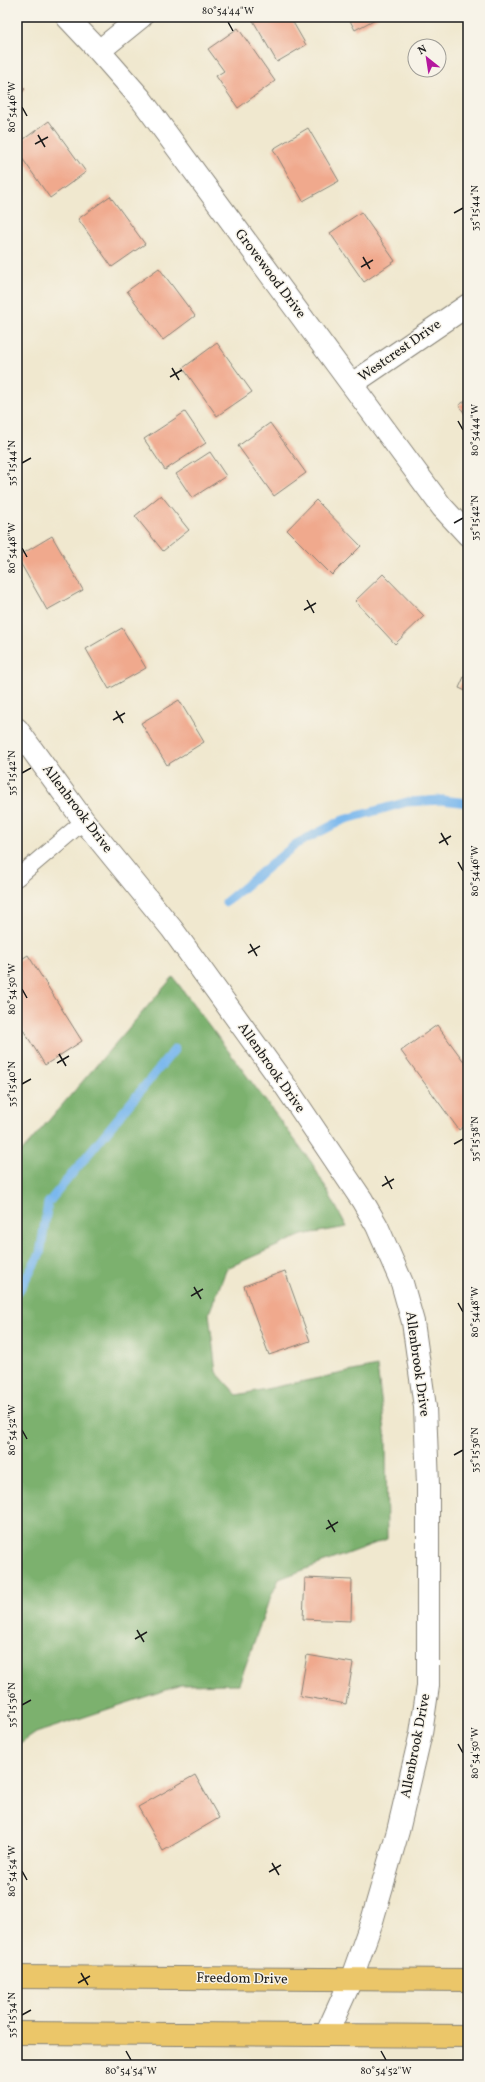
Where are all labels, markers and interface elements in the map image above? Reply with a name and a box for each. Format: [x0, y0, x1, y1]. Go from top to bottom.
text: 80°54'44"W [202, 4, 254, 18]
north arrow [407, 38, 447, 78]
text: N [416, 42, 430, 59]
text: 80°54'46"W [5, 81, 19, 133]
text: 35°15'44"N [468, 184, 482, 231]
street label: Grovewood Drive [230, 225, 310, 323]
street label: Westcrest Drive [355, 315, 445, 387]
text: 80°54'44"W [468, 404, 482, 456]
text: 35°15'44"N [5, 439, 19, 486]
text: 35°15'42"N [468, 495, 482, 541]
text: 80°54'48"W [5, 522, 19, 574]
text: 35°15'42"N [5, 750, 19, 796]
street label: Allenbrook Drive [37, 761, 117, 857]
text: 80°54'46"W [468, 845, 482, 897]
text: 80°54'50"W [5, 963, 19, 1015]
street label: Allenbrook Drive [233, 1019, 309, 1117]
text: 35°15'40"N [5, 1060, 19, 1107]
text: 35°15'38"N [468, 1116, 482, 1162]
text: 80°54'48"W [468, 1286, 482, 1338]
street label: Allenbrook Drive [400, 1310, 434, 1418]
text: 80°54'52"W [5, 1404, 19, 1456]
text: 35°15'36"N [468, 1427, 482, 1473]
text: 35°15'36"N [5, 1682, 19, 1728]
street label: Allenbrook Drive [397, 1692, 436, 1800]
text: 80°54'50"W [468, 1727, 482, 1779]
text: 80°54'54"W [5, 1845, 19, 1897]
street label: Freedom Drive [196, 1969, 288, 1989]
text: 35°15'34"N [5, 1991, 19, 2038]
text: 80°54'54"W [105, 2064, 157, 2078]
text: 80°54'52"W [360, 2064, 412, 2078]

